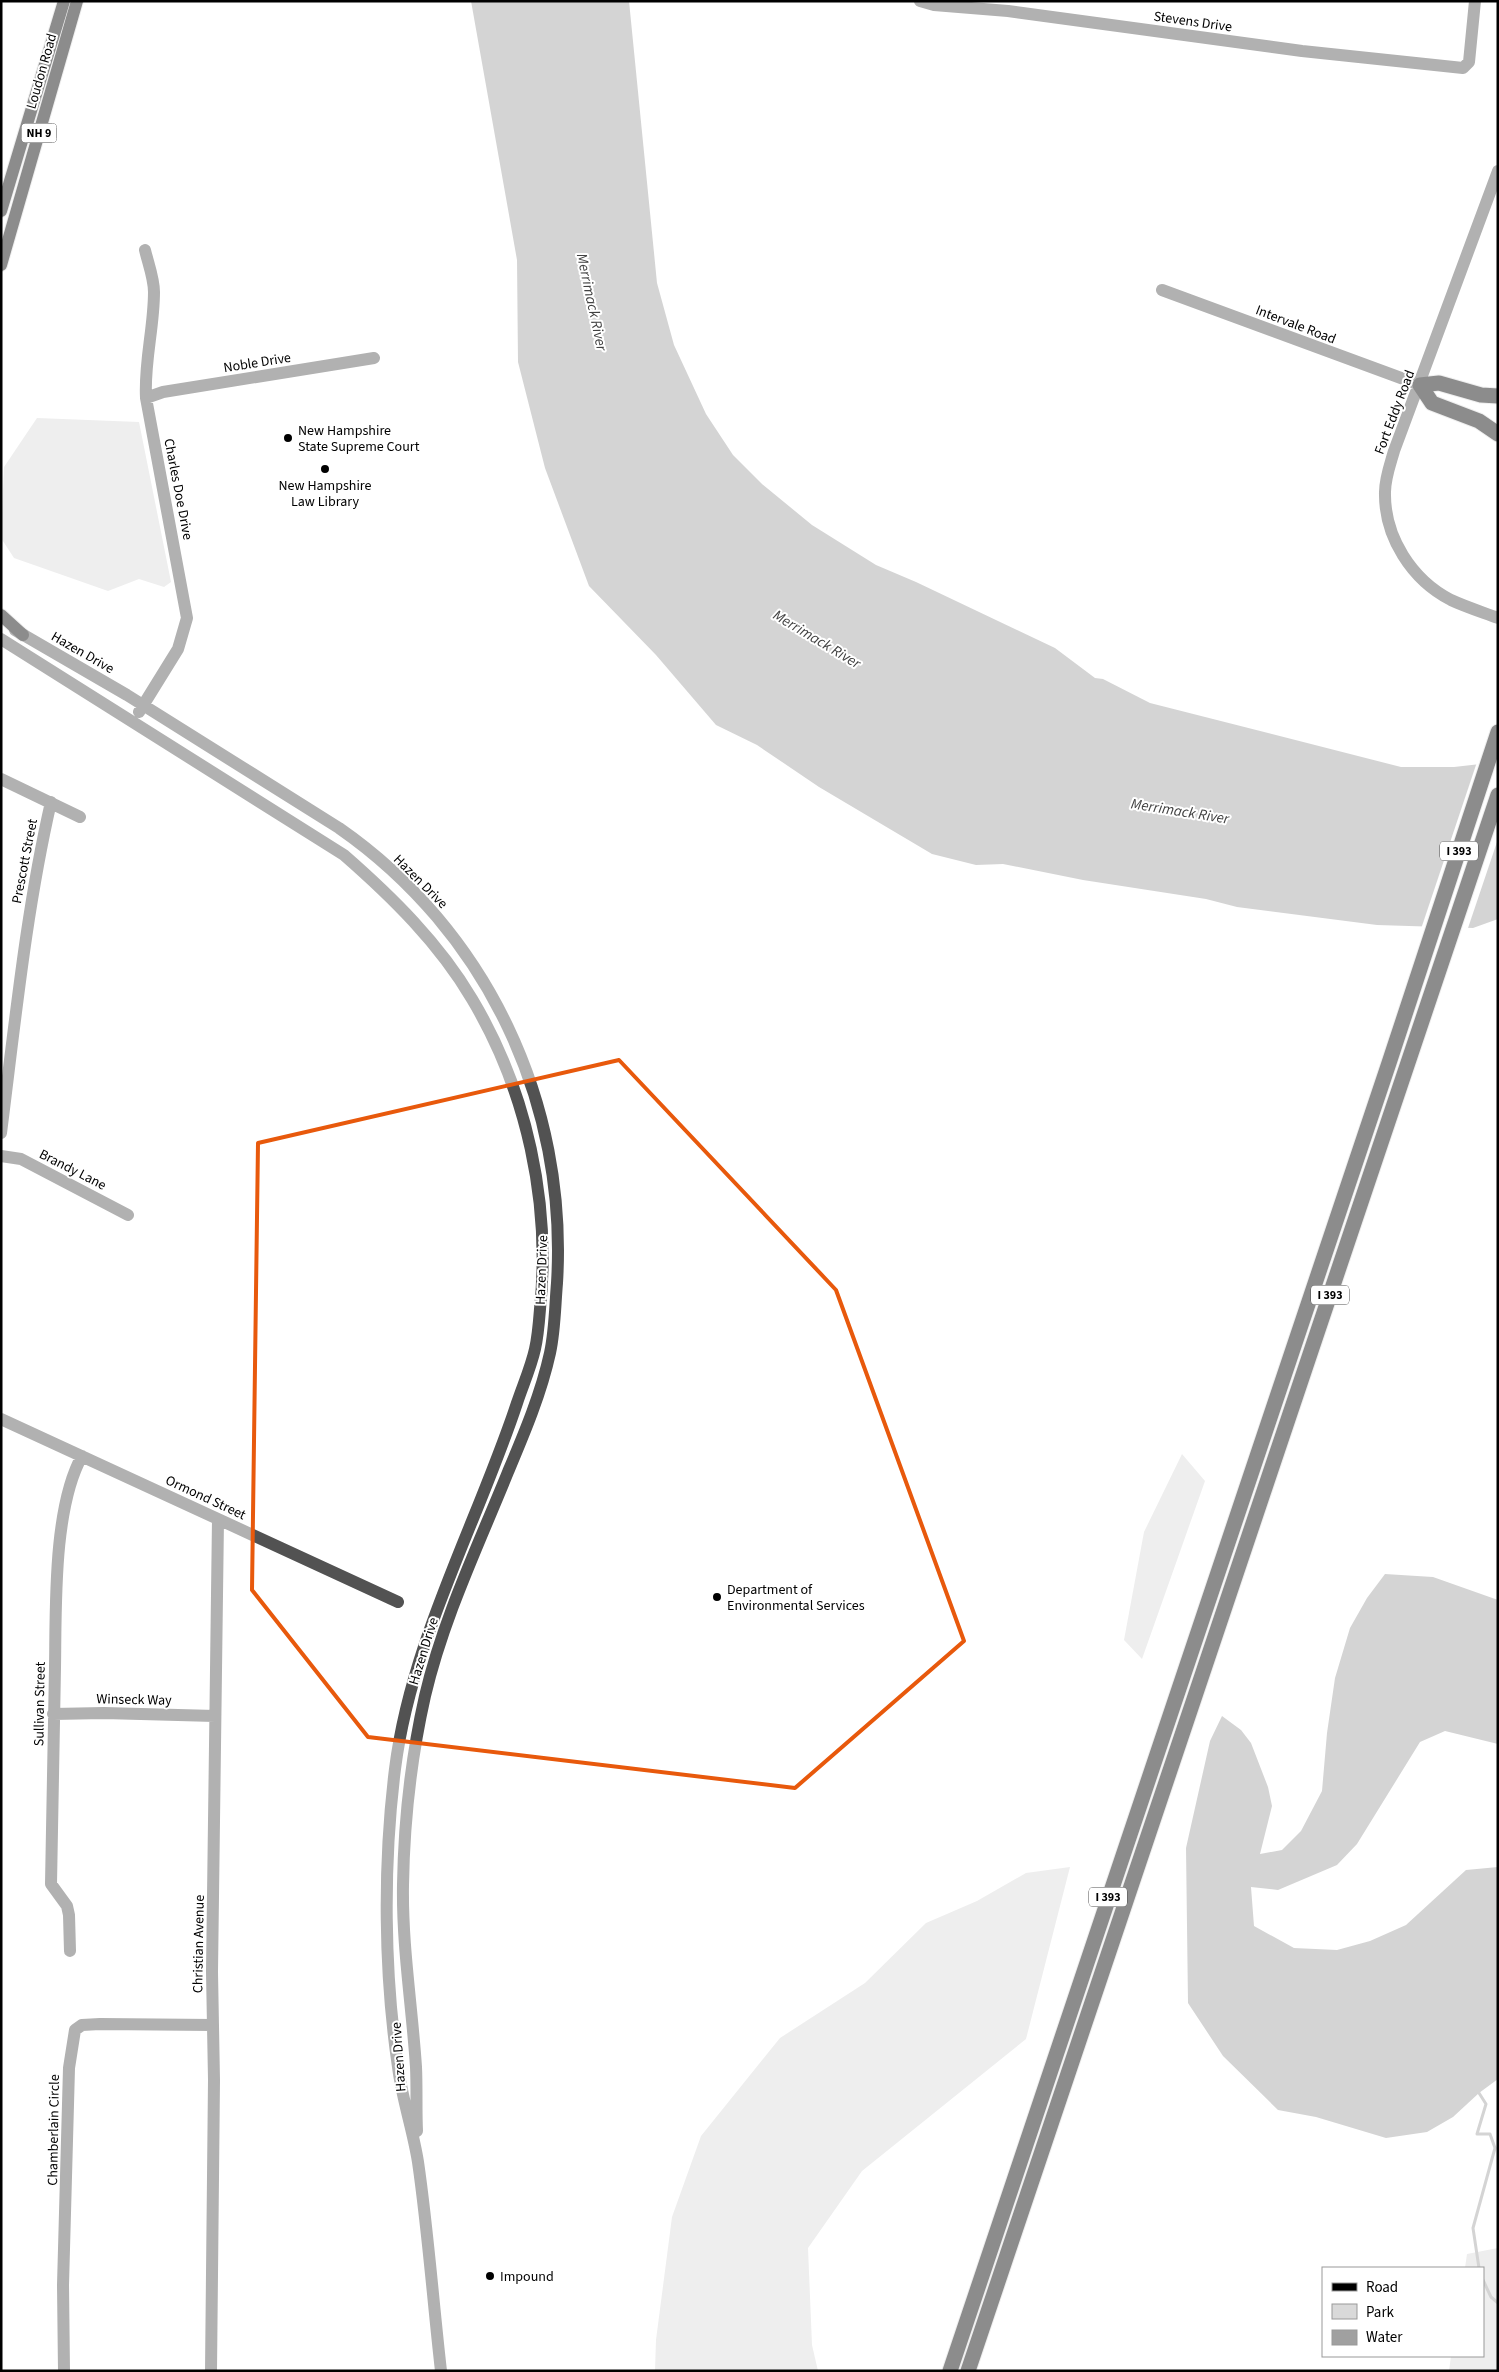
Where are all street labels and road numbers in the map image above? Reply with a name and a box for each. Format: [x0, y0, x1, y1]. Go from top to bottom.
street label: Stevens Drive [1152, 7, 1233, 37]
street label: Loudon Road [22, 31, 62, 111]
road number: NH 9 [22, 124, 56, 142]
street label: Intervale Road [1253, 300, 1339, 349]
street label: Noble Drive [222, 348, 292, 378]
street label: Fort Eddy Road [1370, 367, 1420, 457]
street label: Charles Doe Drive [158, 437, 198, 542]
street label: Hazen Drive [47, 627, 118, 679]
street label: Prescott Street [7, 817, 43, 905]
road number: I 393 [1440, 841, 1478, 860]
street label: Hazen Drive [389, 850, 452, 913]
street label: Brandy Lane [35, 1144, 110, 1195]
street label: Hazen Drive [531, 1235, 553, 1305]
road number: I 393 [1311, 1286, 1349, 1304]
street label: Ormond Street [162, 1471, 249, 1525]
street label: Hazen Drive [404, 1615, 444, 1688]
street label: Sullivan Street [29, 1661, 51, 1746]
street label: Winseck Way [96, 1689, 172, 1711]
road number: I 393 [1089, 1888, 1127, 1906]
street label: Christian Avenue [188, 1895, 210, 1993]
street label: Hazen Drive [387, 2021, 411, 2092]
street label: Chamberlain Circle [43, 2074, 65, 2186]

